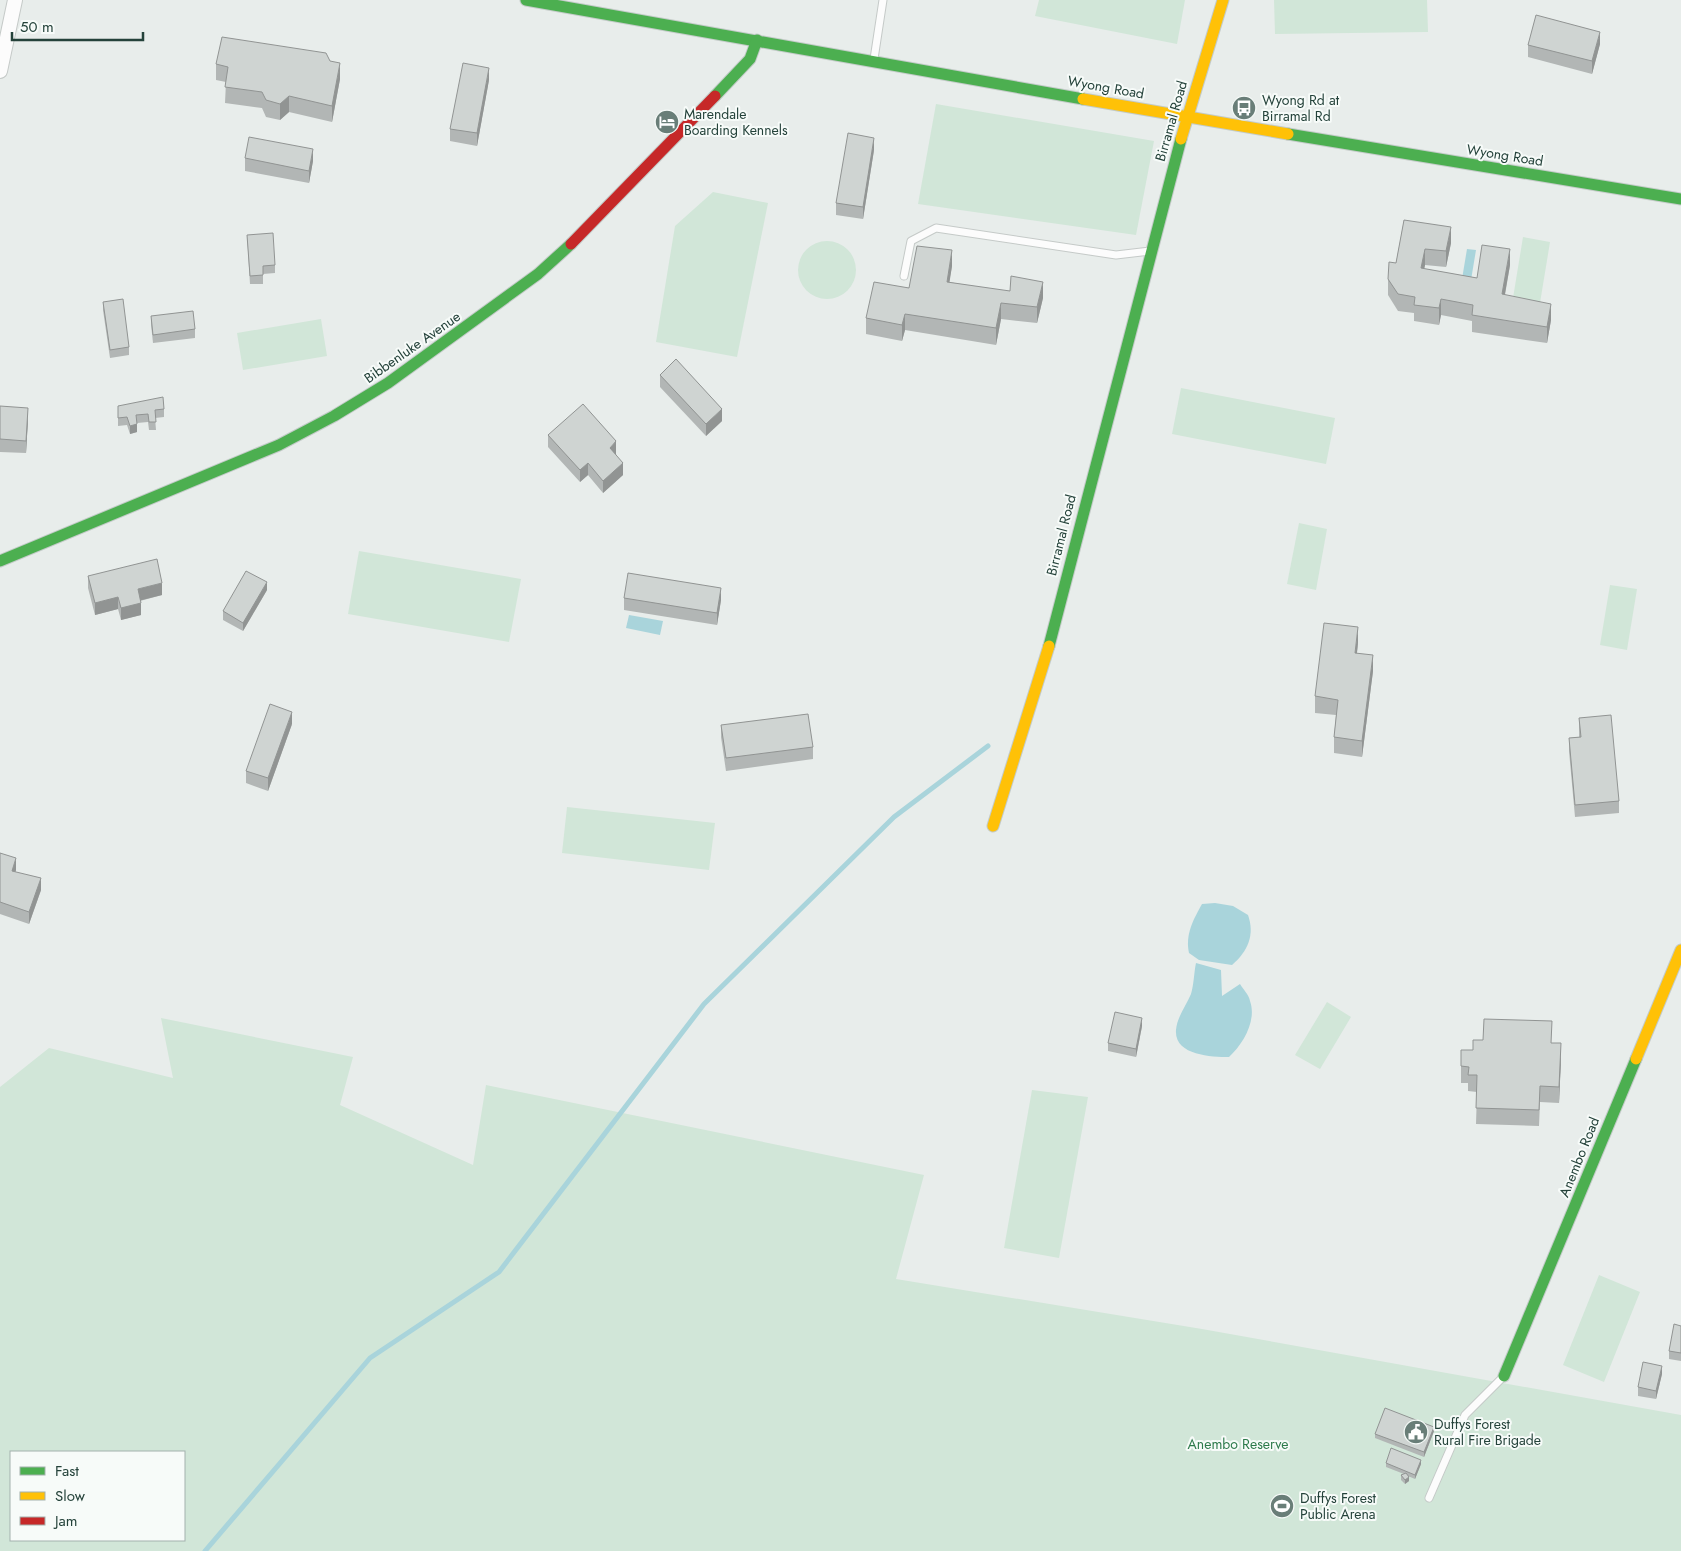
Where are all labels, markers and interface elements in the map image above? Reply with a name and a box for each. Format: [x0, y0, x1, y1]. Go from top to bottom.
scale bar [12, 10, 144, 42]
text: 50 m [20, 16, 54, 38]
street label: Wyong Road [1066, 70, 1146, 104]
street label: Birramal Road [1150, 78, 1192, 164]
place label: Wyong Rd at Birramal Rd [1262, 90, 1340, 126]
bus stop icon: Wyong Rd at Birramal Rd [1231, 95, 1257, 121]
place label: Marendale Boarding Kennels [684, 104, 788, 140]
hotel icon: Marendale Boarding Kennels [654, 109, 680, 135]
street label: Wyong Road [1465, 139, 1545, 171]
street label: Bibbenluke Avenue [360, 306, 464, 388]
street label: Birramal Road [1041, 492, 1081, 578]
street label: Anembo Road [1554, 1114, 1604, 1200]
place label: Duffys Forest Rural Fire Brigade [1434, 1414, 1541, 1450]
public building icon: Duffys Forest Rural Fire Brigade [1403, 1419, 1429, 1445]
park label: Anembo Reserve [1188, 1434, 1288, 1454]
legend [10, 1451, 185, 1541]
text: Fast [55, 1460, 79, 1482]
text: Slow [55, 1485, 86, 1507]
place label: Duffys Forest Public Arena [1300, 1488, 1377, 1524]
sports icon: Duffys Forest Public Arena [1269, 1493, 1295, 1519]
text: Jam [53, 1510, 78, 1532]

